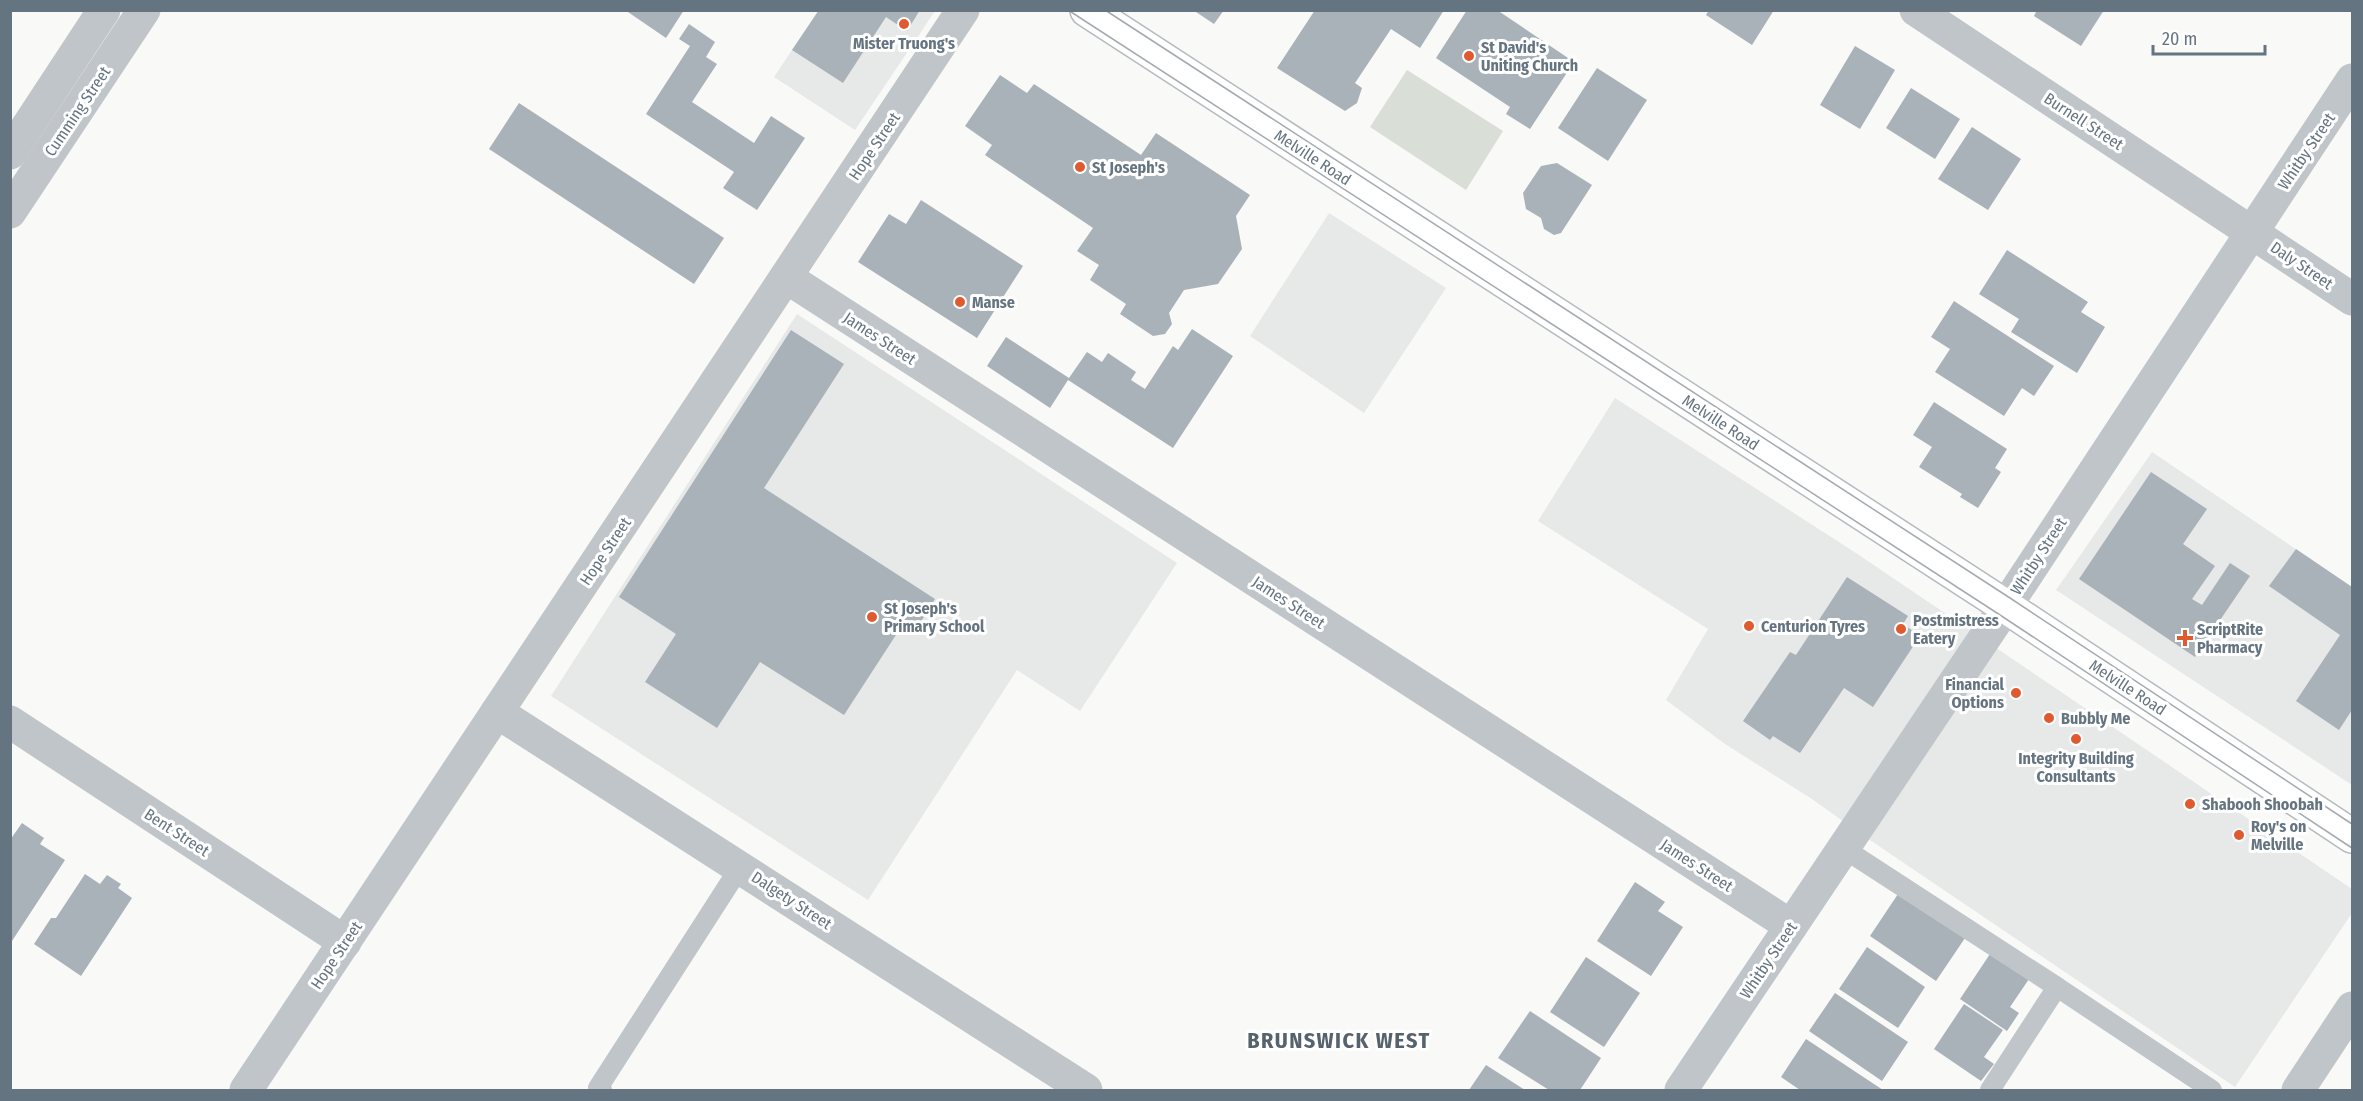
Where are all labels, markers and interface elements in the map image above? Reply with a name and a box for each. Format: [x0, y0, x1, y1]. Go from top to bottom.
marker: Mister Truong's [897, 17, 911, 31]
scale bar [2153, 18, 2266, 56]
text: 20 m [2162, 28, 2197, 50]
place label: Mister Truong's [853, 34, 955, 53]
place label: St David's Uniting Church [1481, 38, 1578, 75]
marker: St David's Uniting Church [1462, 49, 1476, 63]
street label: Cumming Street [40, 62, 115, 160]
street label: Burnell Street [2041, 89, 2128, 154]
street label: Hope Street [845, 108, 904, 184]
street label: Whitby Street [2274, 109, 2339, 193]
street label: Melville Road [1271, 126, 1355, 189]
place label: St Joseph's [1092, 158, 1165, 177]
marker: St Joseph's [1073, 160, 1087, 174]
street label: Daly Street [2267, 238, 2337, 294]
place label: Manse [972, 293, 1015, 312]
marker: Manse [953, 295, 967, 309]
street label: James Street [840, 308, 920, 369]
street label: Melville Road [1679, 391, 1763, 454]
street label: Hope Street [576, 513, 635, 589]
street label: Whitby Street [2006, 513, 2071, 599]
street label: James Street [1249, 572, 1329, 633]
place label: St Joseph's Primary School [884, 599, 985, 636]
marker: St Joseph's Primary School [865, 610, 879, 624]
place label: Postmistress Eatery [1913, 611, 1999, 648]
place label: Centurion Tyres [1761, 617, 1865, 636]
marker: Centurion Tyres [1742, 619, 1756, 633]
place label: ScriptRite Pharmacy [2197, 620, 2263, 657]
marker: Postmistress Eatery [1894, 622, 1908, 636]
marker: ScriptRite Pharmacy [2178, 631, 2192, 645]
street label: Melville Road [2086, 656, 2170, 719]
place label: Financial Options [1945, 675, 2005, 712]
marker: Financial Options [2009, 686, 2023, 700]
place label: Bubbly Me [2061, 709, 2130, 728]
marker: Bubbly Me [2042, 711, 2056, 725]
marker: Integrity Building Consultants [2069, 732, 2083, 746]
place label: Integrity Building Consultants [2018, 749, 2134, 786]
place label: Shabooh Shoobah [2202, 795, 2323, 814]
marker: Shabooh Shoobah [2183, 797, 2197, 811]
street label: Bent Street [141, 804, 213, 861]
place label: Roy's on Melville [2251, 817, 2306, 854]
marker: Roy's on Melville [2232, 828, 2246, 842]
street label: James Street [1657, 835, 1737, 896]
street label: Dalgety Street [748, 867, 836, 934]
street label: Hope Street [307, 917, 366, 993]
street label: Whitby Street [1736, 918, 1801, 1002]
district label: BRUNSWICK WEST [1247, 1027, 1431, 1054]

